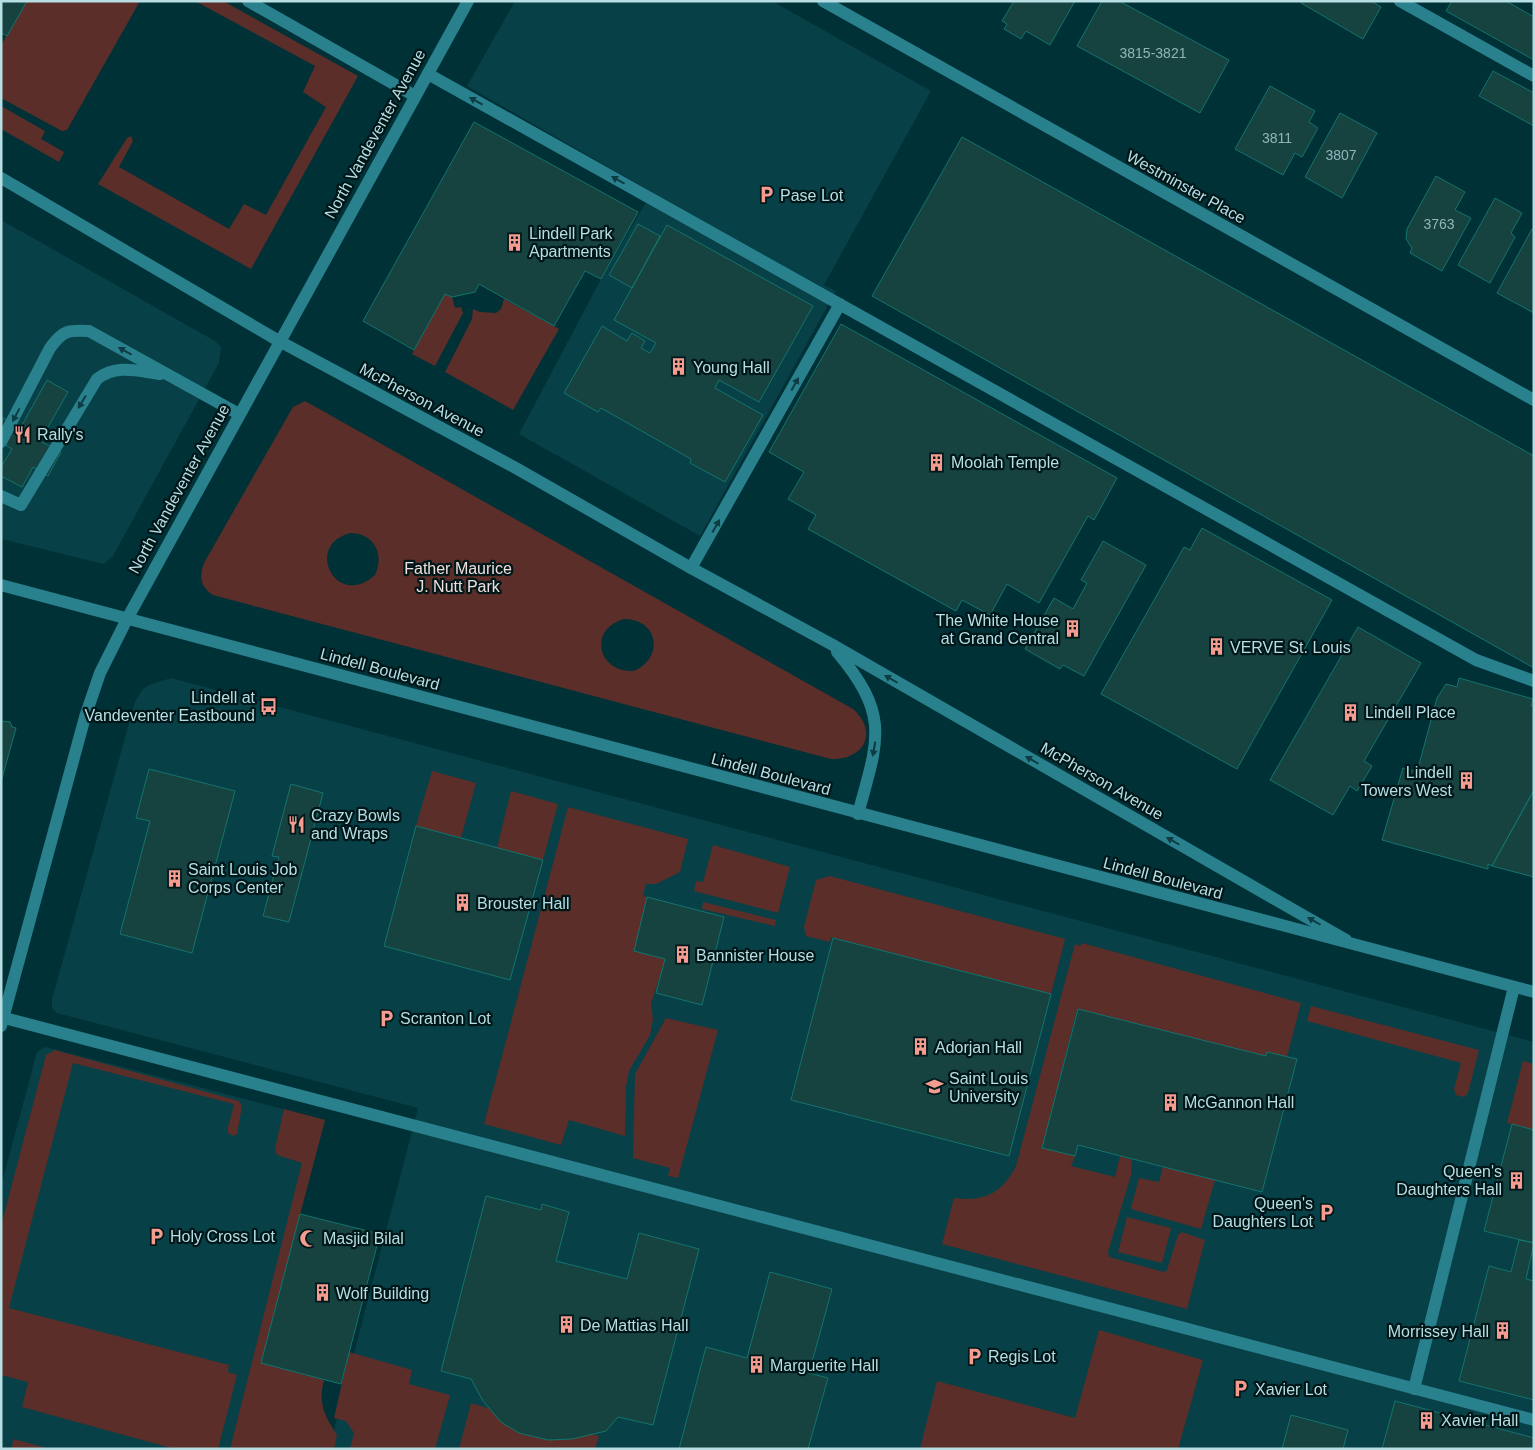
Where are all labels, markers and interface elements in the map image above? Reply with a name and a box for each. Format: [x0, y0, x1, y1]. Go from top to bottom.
house number: 3815-3821 [1120, 45, 1187, 61]
street label: North Vandeventer Avenue [321, 46, 429, 221]
one-way arrow [469, 97, 484, 105]
house number: 3811 [1262, 130, 1292, 146]
street label: Westminster Place [1124, 147, 1248, 227]
house number: 3807 [1325, 147, 1357, 163]
one-way arrow [612, 176, 625, 185]
parking icon: Pase Lot [756, 185, 776, 205]
place label: Pase Lot [780, 187, 844, 204]
house number: 3763 [1423, 216, 1455, 232]
place label: Lindell Park Apartments [529, 225, 614, 260]
building icon: Lindell Park Apartments [505, 232, 525, 252]
one-way arrow [118, 347, 132, 355]
building icon: Young Hall [669, 357, 689, 377]
place label: Young Hall [693, 359, 770, 376]
street label: McPherson Avenue [357, 360, 487, 440]
one-way arrow [791, 377, 799, 391]
one-way arrow [77, 396, 86, 409]
street label: North Vandeventer Avenue [125, 401, 233, 576]
one-way arrow [12, 407, 20, 422]
restaurant icon: Rally's [13, 424, 33, 444]
place label: Rally's [37, 426, 84, 443]
building icon: Moolah Temple [927, 452, 947, 472]
place label: Moolah Temple [951, 454, 1059, 471]
one-way arrow [711, 519, 720, 532]
park label: Father Maurice J. Nutt Park [404, 560, 512, 595]
place label: The White House at Grand Central [935, 612, 1059, 647]
building icon: The White House at Grand Central [1063, 619, 1083, 639]
building icon: VERVE St. Louis [1206, 637, 1226, 657]
place label: VERVE St. Louis [1230, 639, 1351, 656]
street label: Lindell Boulevard [319, 645, 441, 693]
one-way arrow [885, 674, 898, 683]
place label: Lindell at Vandeventer Eastbound [85, 689, 256, 724]
bus stop icon: Lindell at Vandeventer Eastbound [259, 696, 279, 716]
building icon: Lindell Place [1341, 702, 1361, 722]
place label: Lindell Place [1365, 704, 1456, 721]
street label: McPherson Avenue [1038, 739, 1166, 823]
one-way arrow [869, 742, 877, 758]
street label: Lindell Boulevard [710, 750, 832, 798]
one-way arrow [1025, 755, 1039, 764]
place label: Lindell Towers West [1361, 764, 1453, 799]
building icon: Lindell Towers West [1456, 771, 1476, 791]
place label: Crazy Bowls and Wraps [311, 807, 400, 842]
restaurant icon: Crazy Bowls and Wraps [287, 814, 307, 834]
one-way arrow [1166, 836, 1180, 845]
street label: Lindell Boulevard [1102, 854, 1224, 902]
place label: Saint Louis Job Corps Center [188, 861, 298, 896]
building icon: Saint Louis Job Corps Center [164, 868, 184, 888]
building icon: Brouster Hall [453, 893, 473, 913]
place label: Brouster Hall [477, 895, 569, 912]
one-way arrow [1307, 917, 1320, 926]
building icon: Bannister House [672, 945, 692, 965]
place label: Bannister House [696, 947, 814, 964]
parking icon: Scranton Lot [376, 1008, 396, 1028]
place label: Scranton Lot [400, 1010, 491, 1027]
building icon: Adorjan Hall [911, 1037, 931, 1057]
place label: Adorjan Hall [935, 1039, 1022, 1056]
place label: Saint Louis University [949, 1070, 1028, 1105]
school or university icon: Saint Louis University [925, 1077, 945, 1097]
building icon: McGannon Hall [1160, 1092, 1180, 1112]
place label: McGannon Hall [1184, 1094, 1294, 1111]
place label: Queen's Daughters Hall [1396, 1163, 1502, 1198]
building icon: Queen's Daughters Hall [1506, 1170, 1526, 1190]
place label: Queen's Daughters Lot [1212, 1195, 1314, 1230]
parking icon: Queen's Daughters Lot [1317, 1202, 1337, 1222]
parking icon: Holy Cross Lot [146, 1226, 166, 1246]
place label: Holy Cross Lot [170, 1228, 275, 1245]
mosque icon: Masjid Bilal [299, 1228, 319, 1248]
place label: Masjid Bilal [323, 1230, 404, 1247]
building icon: Wolf Building [312, 1283, 332, 1303]
place label: Wolf Building [336, 1285, 429, 1302]
building icon: De Mattias Hall [556, 1315, 576, 1335]
place label: De Mattias Hall [580, 1317, 688, 1334]
building icon: Morrissey Hall [1493, 1321, 1513, 1341]
place label: Morrissey Hall [1388, 1323, 1489, 1340]
parking icon: Regis Lot [964, 1346, 984, 1366]
place label: Regis Lot [988, 1348, 1056, 1365]
building icon: Marguerite Hall [746, 1355, 766, 1375]
place label: Marguerite Hall [770, 1357, 878, 1374]
parking icon: Xavier Lot [1231, 1379, 1251, 1399]
place label: Xavier Lot [1255, 1381, 1328, 1398]
building icon: Xavier Hall [1417, 1410, 1437, 1430]
place label: Xavier Hall [1441, 1412, 1518, 1429]

